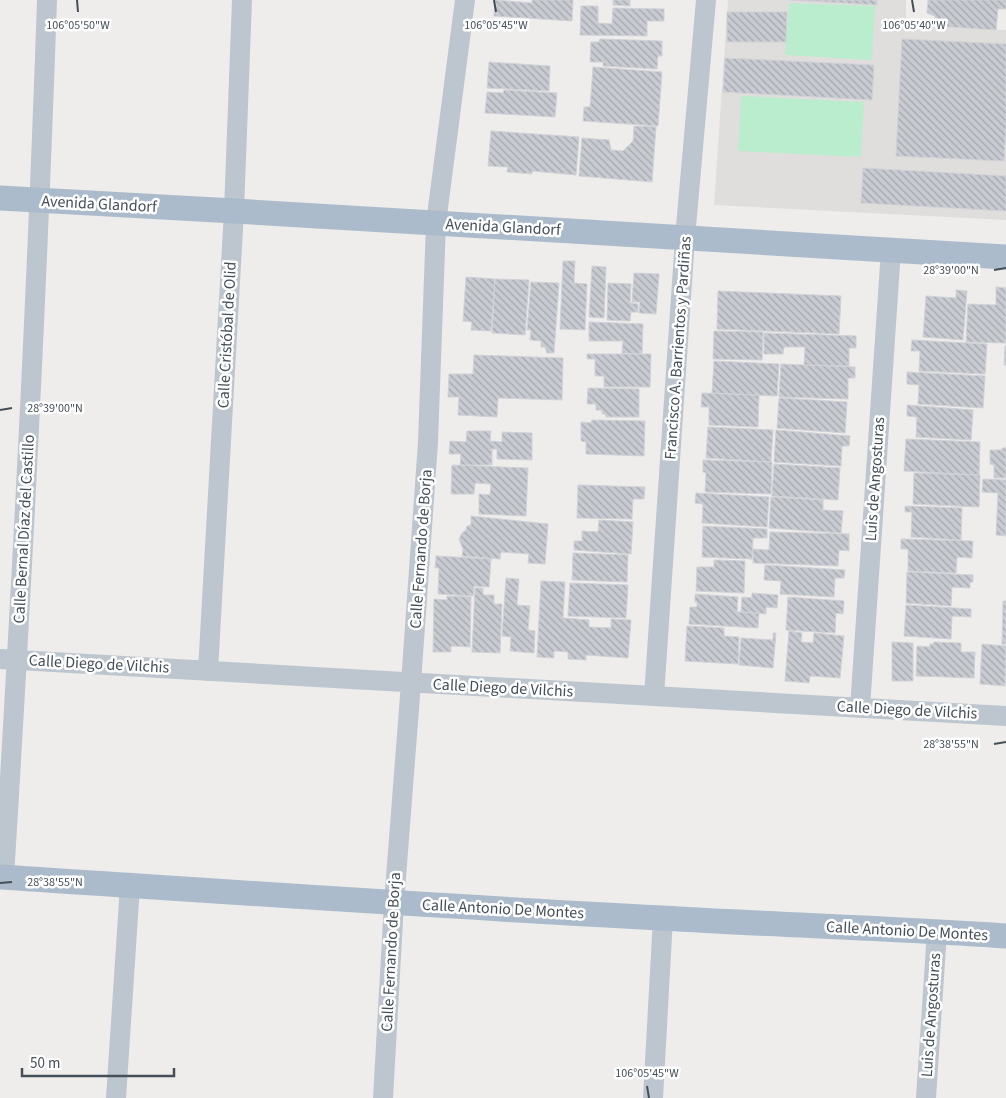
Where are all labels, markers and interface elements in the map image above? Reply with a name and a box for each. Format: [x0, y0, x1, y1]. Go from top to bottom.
text: 106°05'50"W [46, 17, 110, 34]
text: 106°05'45"W [464, 17, 528, 34]
text: 106°05'40"W [882, 17, 946, 34]
street label: Avenida Glandorf [41, 190, 158, 218]
street label: Avenida Glandorf [445, 213, 562, 241]
street label: Francisco A. Barrientos y Pardiñas [659, 235, 697, 460]
street label: Calle Cristóbal de Olid [212, 261, 242, 409]
text: 28°39'00"N [923, 262, 979, 279]
text: 28°39'00"N [27, 400, 83, 417]
street label: Luis de Angosturas [860, 416, 890, 542]
street label: Calle Bernal Díaz del Castillo [8, 434, 40, 624]
street label: Calle Fernando de Borja [404, 469, 438, 629]
street label: Calle Diego de Vilchis [28, 649, 170, 679]
street label: Calle Diego de Vilchis [432, 673, 574, 703]
street label: Calle Diego de Vilchis [836, 695, 978, 725]
text: 28°38'55"N [923, 736, 979, 753]
street label: Calle Fernando de Borja [376, 872, 406, 1032]
text: 28°38'55"N [27, 874, 83, 891]
street label: Calle Antonio De Montes [421, 894, 585, 924]
street label: Calle Antonio De Montes [825, 916, 989, 946]
street label: Luis de Angosturas [916, 952, 946, 1078]
scale bar [22, 1046, 175, 1078]
text: 50 m [30, 1053, 60, 1074]
text: 106°05'45"W [615, 1065, 679, 1082]

